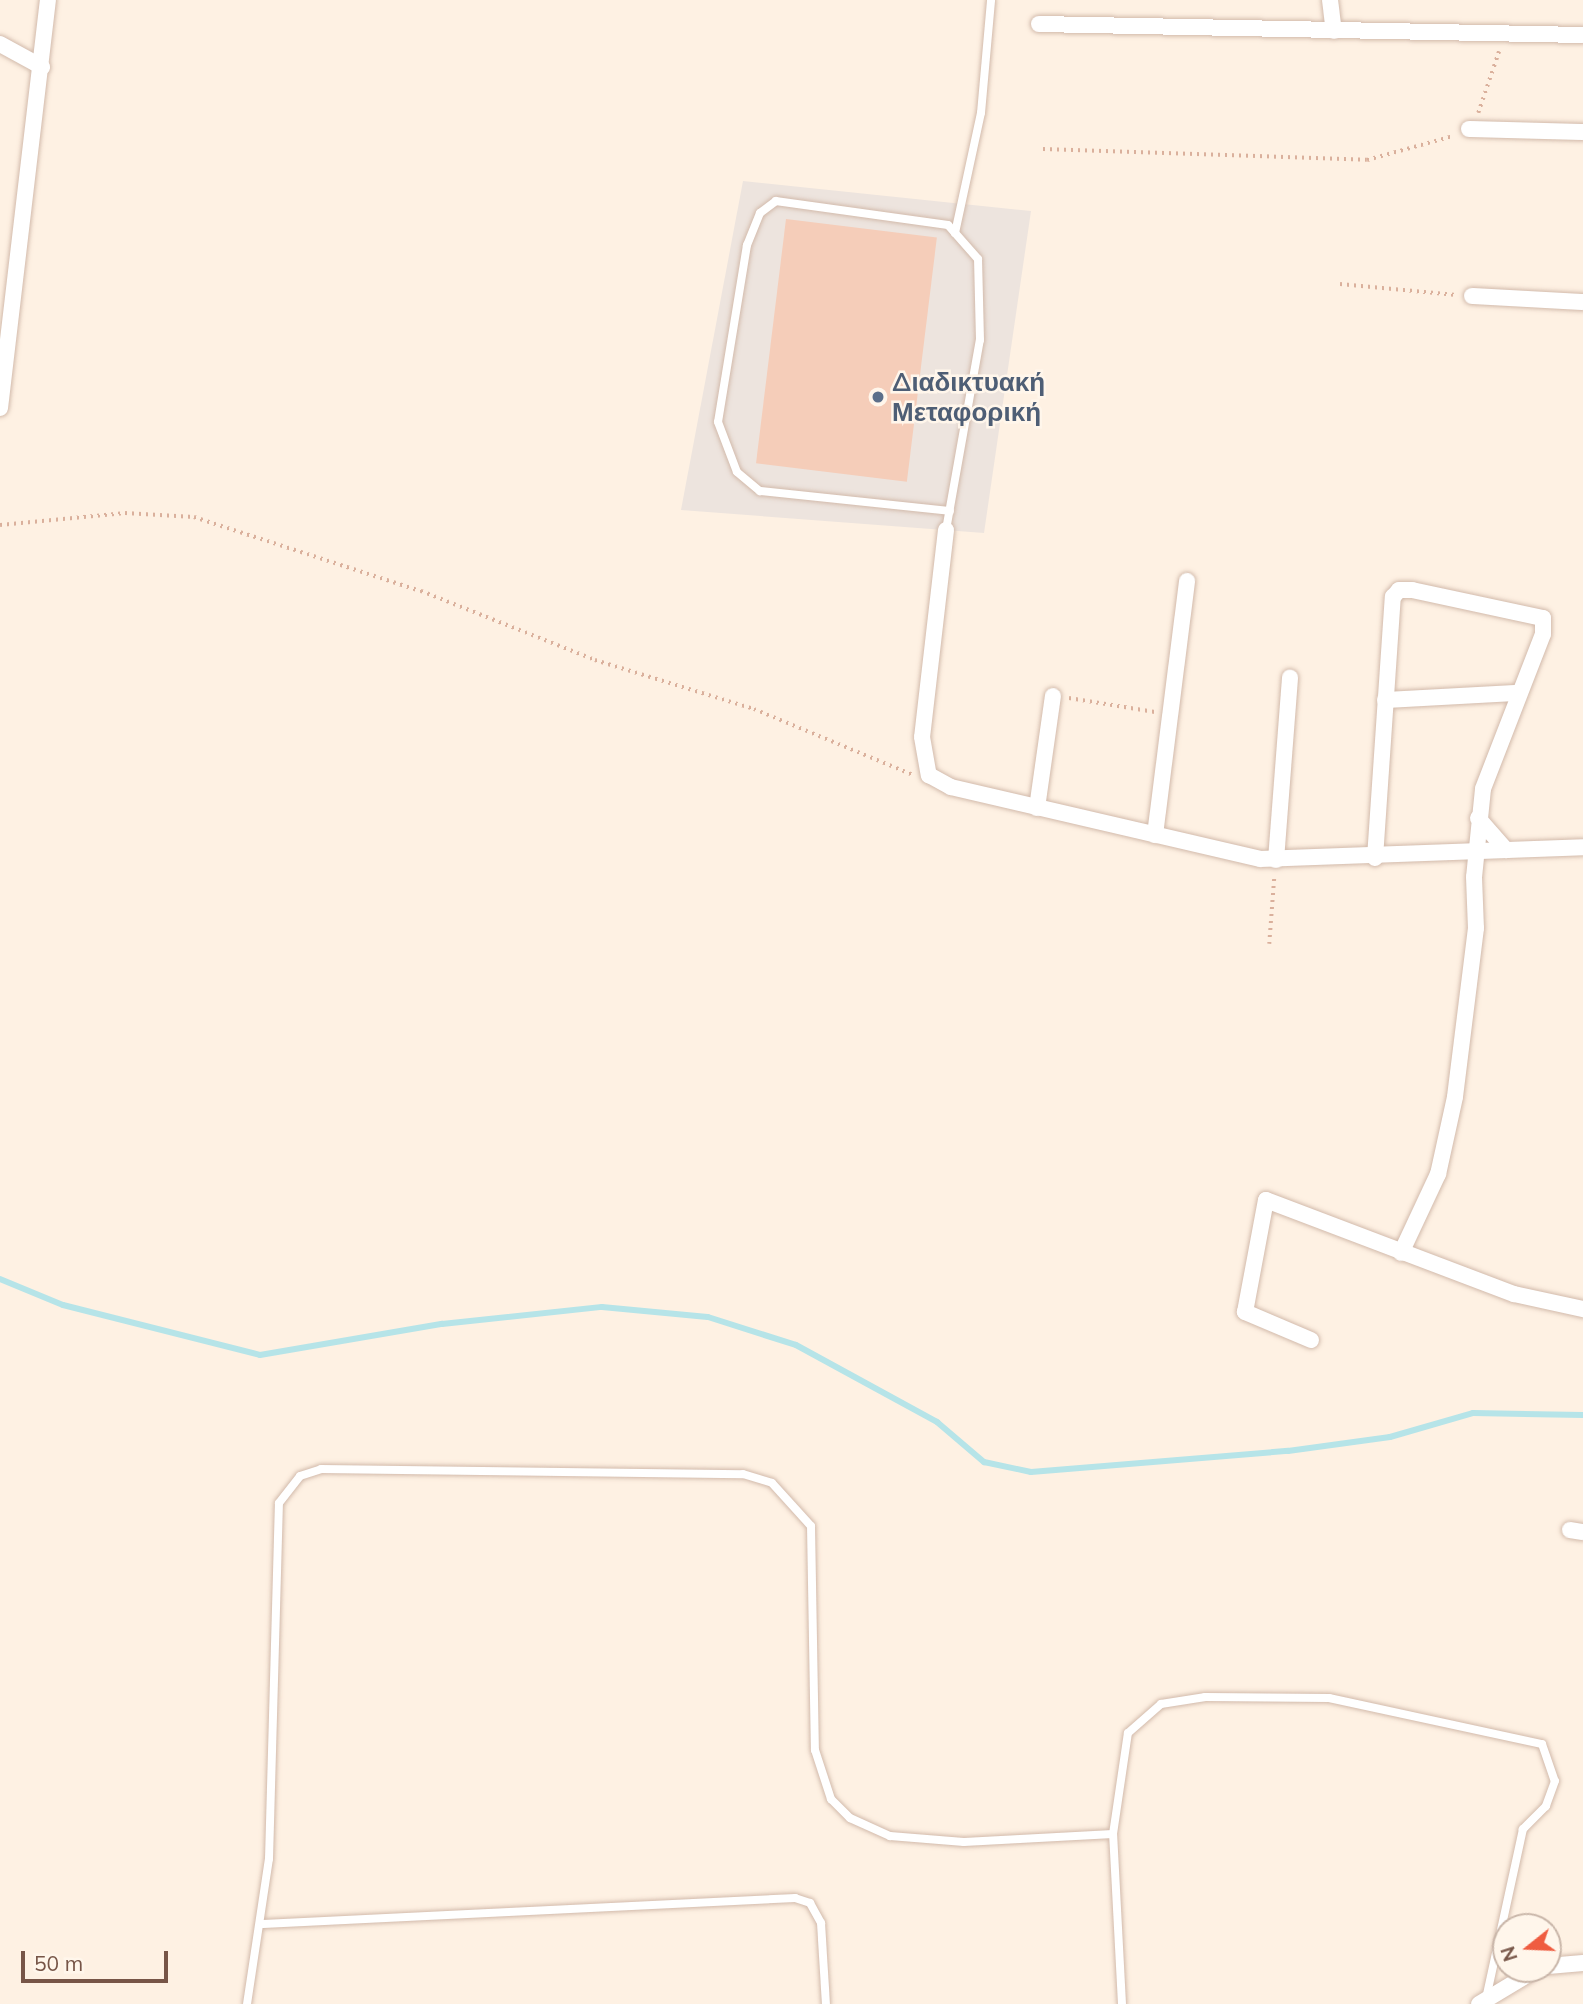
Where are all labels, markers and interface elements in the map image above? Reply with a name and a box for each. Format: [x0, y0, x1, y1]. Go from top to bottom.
place label: Διαδικτυακή Μεταφορική [892, 366, 1045, 428]
marker: Διαδικτυακή Μεταφορική [870, 389, 886, 405]
north arrow [1492, 1913, 1562, 1983]
scale bar [24, 1938, 172, 1982]
text: N [1495, 1943, 1523, 1964]
text: 50 m [34, 1950, 83, 1976]

